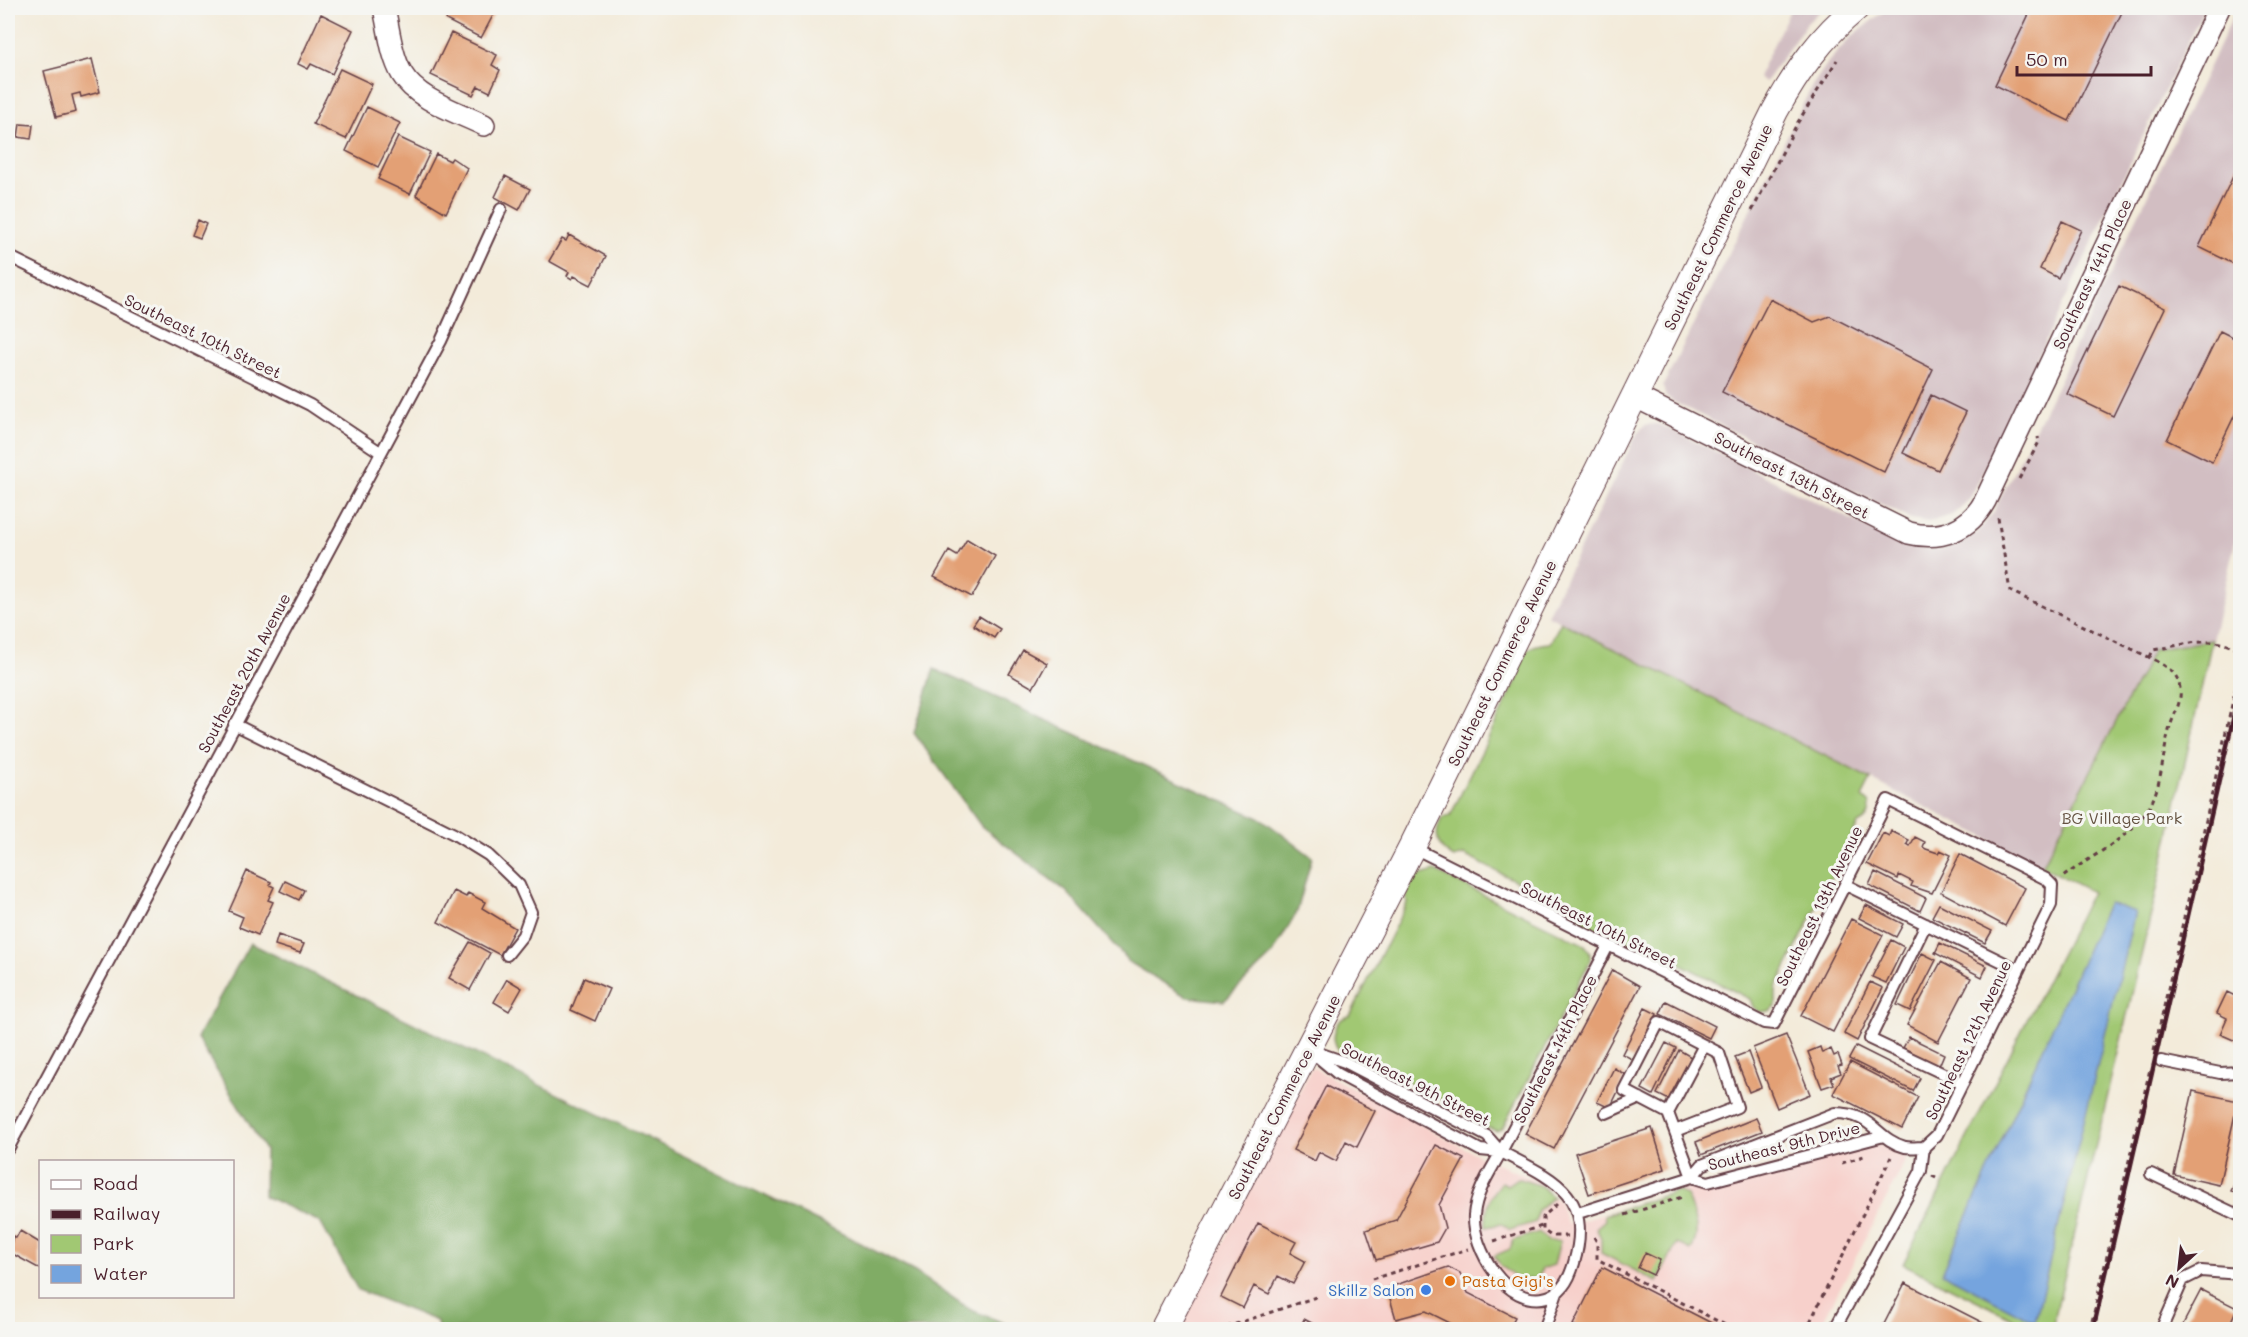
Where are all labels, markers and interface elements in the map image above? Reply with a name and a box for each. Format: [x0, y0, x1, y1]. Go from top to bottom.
scale bar [2017, 39, 2150, 77]
text: 50 m [2026, 47, 2068, 71]
street label: Southeast Commerce Avenue [1658, 120, 1777, 334]
street label: Southeast 14th Place [2047, 195, 2136, 353]
street label: Southeast 10th Street [121, 288, 285, 383]
street label: Southeast 13th Street [1711, 426, 1874, 523]
street label: Southeast Commerce Avenue [1442, 556, 1561, 770]
street label: Southeast 20th Avenue [192, 589, 295, 756]
park label: BG Village Park [2062, 807, 2182, 828]
street label: Southeast 13th Avenue [1770, 822, 1867, 990]
street label: Southeast 10th Street [1518, 876, 1681, 973]
street label: Southeast 12th Avenue [1920, 956, 2016, 1123]
street label: Southeast 14th Place [1508, 971, 1601, 1127]
street label: Southeast Commerce Avenue [1223, 991, 1344, 1203]
street label: Southeast 9th Street [1338, 1037, 1494, 1130]
street label: Southeast 9th Drive [1706, 1116, 1862, 1175]
legend [39, 1160, 234, 1298]
text: Road [93, 1171, 138, 1195]
text: Railway [93, 1201, 160, 1225]
text: Park [93, 1231, 134, 1255]
north arrow [2149, 1238, 2209, 1298]
text: Water [93, 1261, 148, 1285]
place label: Pasta Gigi's [1462, 1270, 1554, 1291]
text: N [2162, 1270, 2182, 1294]
marker: Pasta Gigi's [1443, 1274, 1457, 1288]
place label: Skillz Salon [1328, 1279, 1414, 1300]
marker: Skillz Salon [1419, 1283, 1433, 1297]

